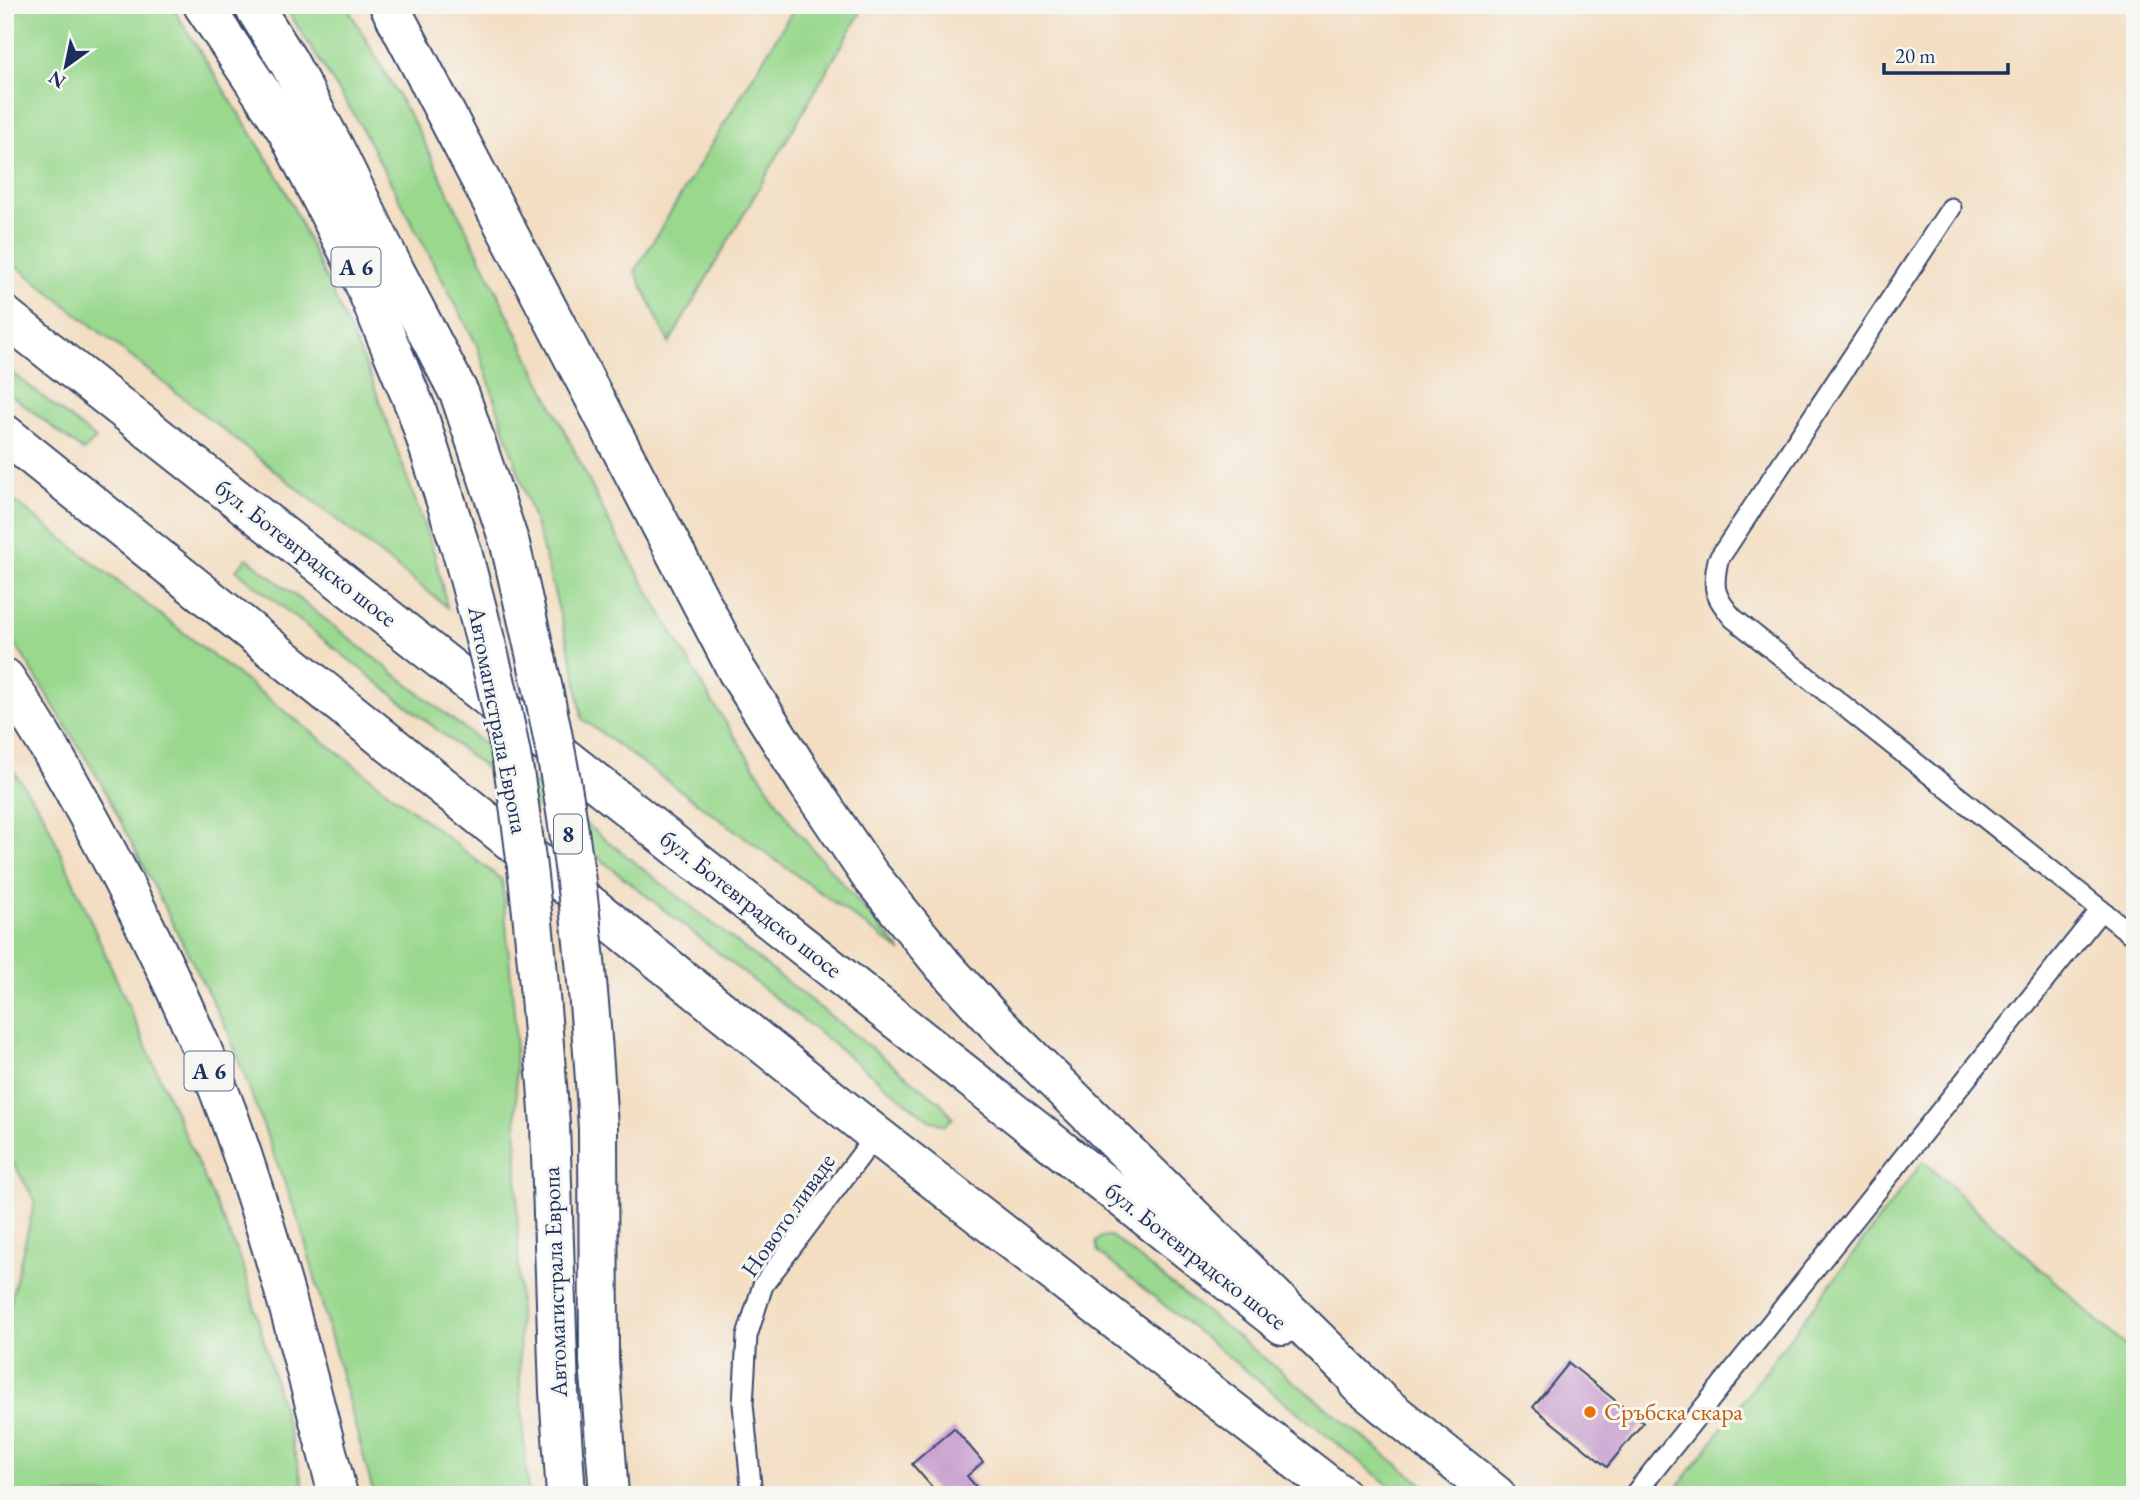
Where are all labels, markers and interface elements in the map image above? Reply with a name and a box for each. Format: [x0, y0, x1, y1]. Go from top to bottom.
north arrow [32, 32, 102, 102]
scale bar [1884, 32, 2009, 76]
text: 20 m [1895, 42, 1936, 69]
text: N [43, 65, 70, 95]
road number: A 6 [332, 248, 380, 286]
street label: бул. Ботевградско шосе [209, 472, 404, 633]
street label: Автомагистрала Европа [461, 603, 536, 837]
road number: 8 [554, 814, 582, 854]
street label: бул. Ботевградско шосе [654, 823, 849, 984]
road number: A 6 [184, 1052, 234, 1090]
street label: Новото ливаде [734, 1147, 842, 1283]
street label: Автомагистрала Европа [535, 1166, 574, 1399]
street label: бул. Ботевградско шосе [1099, 1175, 1294, 1336]
place label: Сръбска скара [1604, 1396, 1743, 1427]
marker: Сръбска скара [1582, 1404, 1598, 1420]

